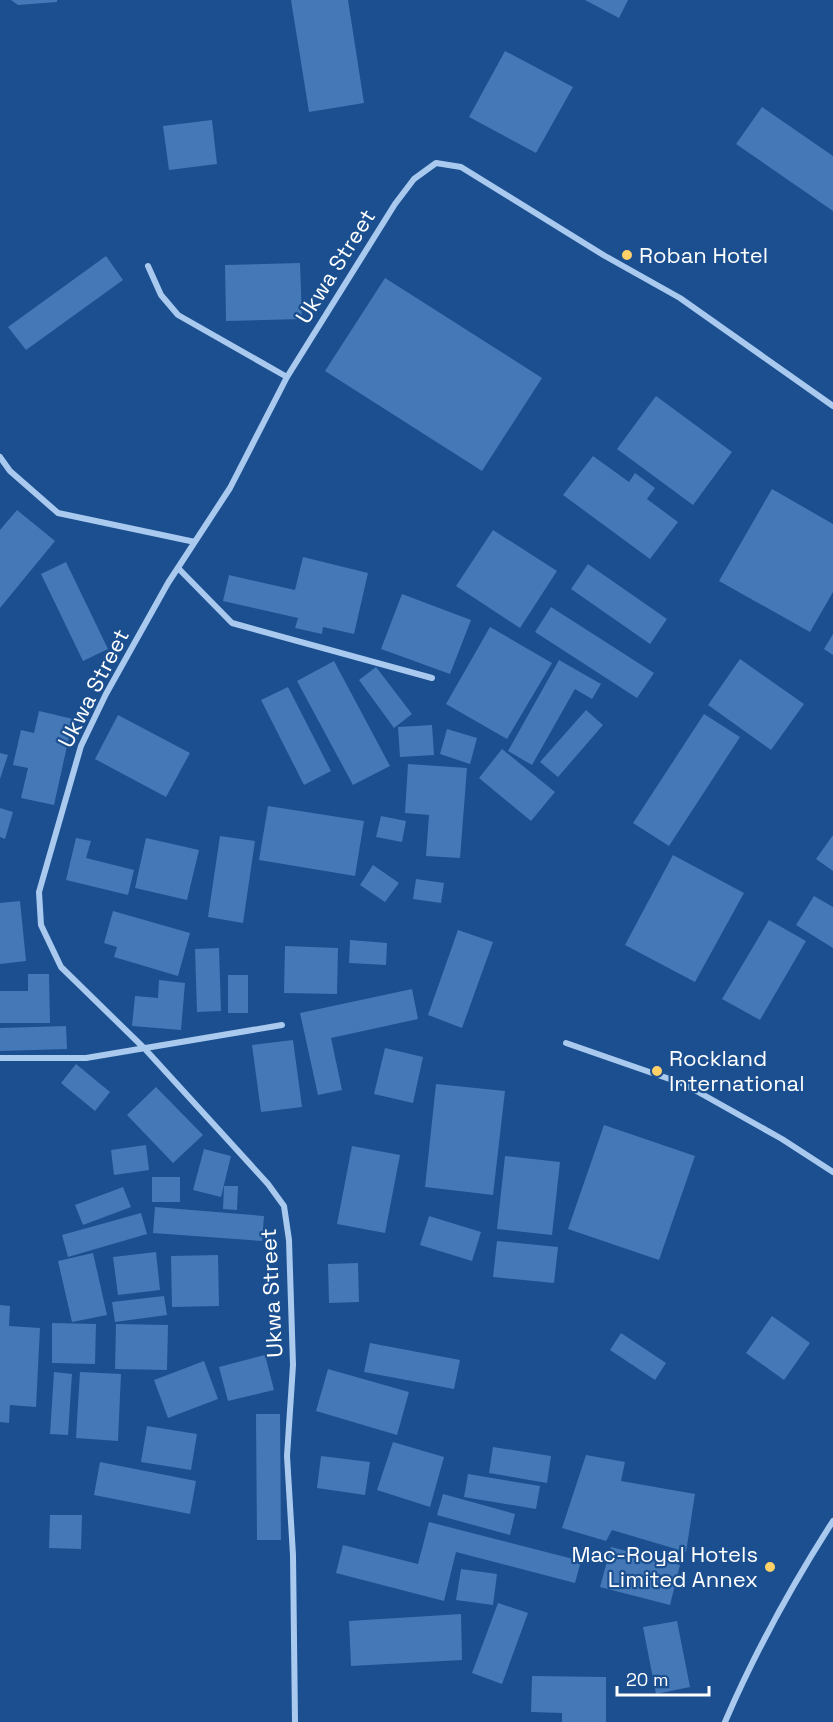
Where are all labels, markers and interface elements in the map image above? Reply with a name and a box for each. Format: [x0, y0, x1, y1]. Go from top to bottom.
street label: Ukwa Street [289, 204, 381, 328]
place label: Roban Hotel [639, 241, 768, 269]
marker: Roban Hotel [620, 248, 634, 262]
street label: Ukwa Street [51, 624, 135, 752]
place label: Rockland International [669, 1044, 805, 1097]
marker: Rockland International [650, 1064, 664, 1078]
street label: Ukwa Street [254, 1228, 288, 1358]
place label: Mac-Royal Hotels Limited Annex [571, 1540, 758, 1593]
marker: Mac-Royal Hotels Limited Annex [763, 1560, 777, 1574]
scale bar [617, 1659, 708, 1697]
text: 20 m [626, 1668, 669, 1691]

